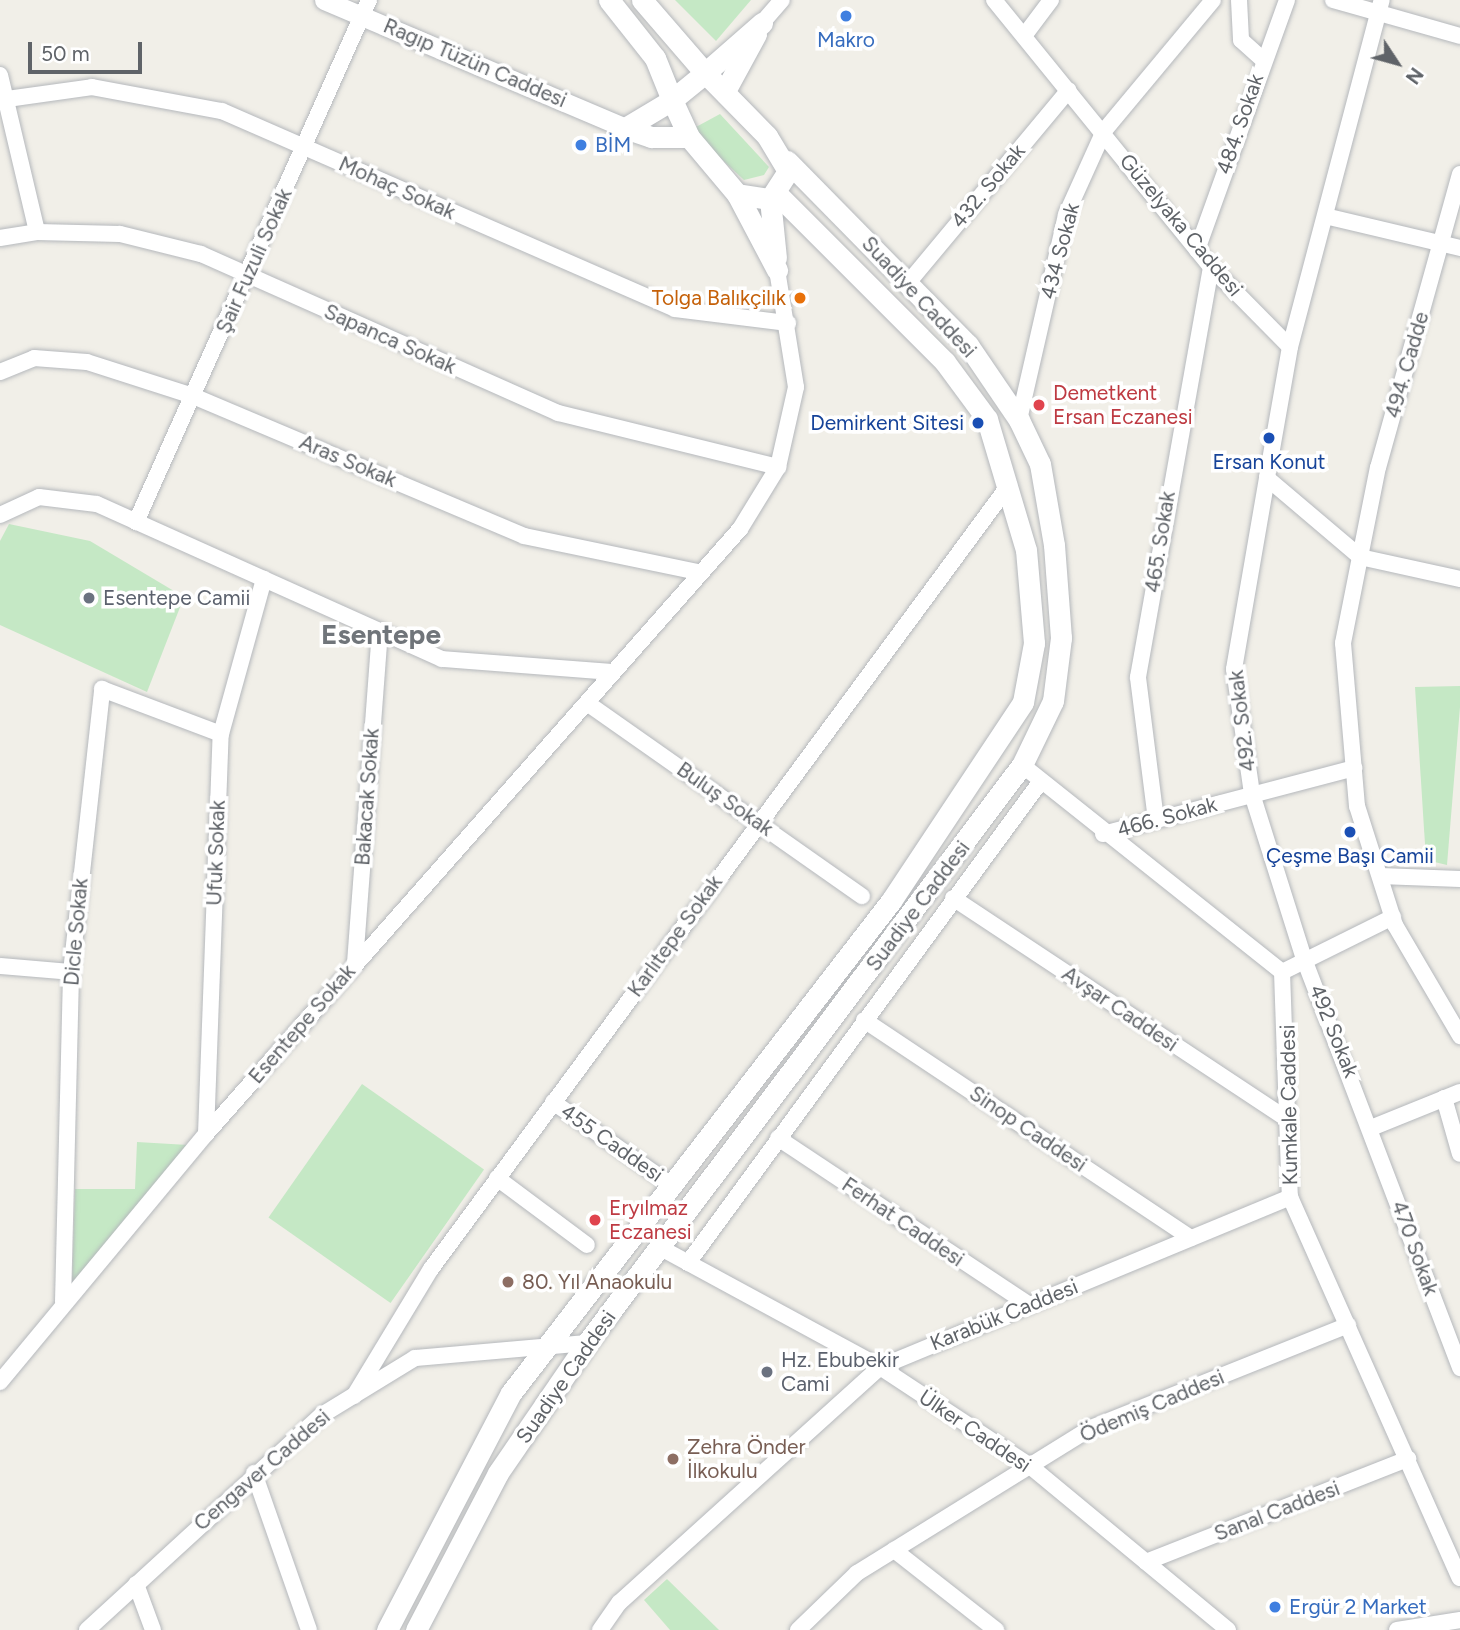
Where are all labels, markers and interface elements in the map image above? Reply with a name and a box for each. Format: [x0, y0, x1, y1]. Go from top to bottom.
marker: Makro [838, 8, 854, 24]
street label: Ragıp Tüzün Caddesi [380, 13, 570, 113]
place label: Makro [817, 27, 875, 53]
scale bar [32, 28, 145, 72]
north arrow [1362, 28, 1432, 98]
text: 50 m [41, 41, 90, 66]
text: N [1401, 63, 1428, 88]
street label: 484. Sokak [1211, 71, 1269, 177]
place label: BİM [595, 132, 631, 158]
marker: BİM [573, 137, 589, 153]
street label: 432. Sokak [946, 139, 1030, 233]
street label: Güzelyaka Caddesi [1114, 149, 1248, 301]
street label: Mohaç Sokak [335, 151, 459, 225]
street label: Şair Fuzuli Sokak [211, 184, 297, 338]
street label: 434 Sokak [1035, 200, 1085, 302]
street label: Suadiye Caddesi [856, 231, 982, 363]
place label: Tolga Balıkçilık [652, 285, 786, 311]
marker: Tolga Balıkçilık [792, 290, 808, 306]
street label: Sapanca Sokak [320, 299, 460, 379]
street label: 494. Cadde [1380, 309, 1434, 421]
place label: Demetkent Ersan Eczanesi [1053, 380, 1193, 430]
marker: Demetkent Ersan Eczanesi [1031, 397, 1047, 413]
place label: Demirkent Sitesi [810, 410, 964, 436]
marker: Demirkent Sitesi [970, 415, 986, 431]
street label: Aras Sokak [296, 429, 400, 493]
marker: Ersan Konut [1261, 430, 1277, 446]
place label: Ersan Konut [1212, 449, 1326, 475]
street label: 465. Sokak [1140, 489, 1180, 595]
place label: Esentepe Camii [103, 585, 250, 611]
marker: Esentepe Camii [81, 590, 97, 606]
district label: Esentepe [321, 617, 441, 651]
street label: 492. Sokak [1223, 669, 1261, 773]
street label: Bakacak Sokak [350, 727, 384, 867]
street label: Buluş Sokak [672, 757, 778, 841]
street label: 466. Sokak [1114, 792, 1220, 842]
street label: Ufuk Sokak [202, 800, 230, 906]
marker: Çeşme Başı Camii [1342, 824, 1358, 840]
street label: Suadiye Caddesi [861, 836, 975, 976]
place label: Çeşme Başı Camii [1266, 843, 1434, 869]
street label: Karlıtepe Sokak [622, 870, 728, 1002]
street label: Dicle Sokak [59, 877, 93, 987]
street label: Esentepe Sokak [243, 959, 361, 1089]
street label: Avşar Caddesi [1057, 961, 1183, 1057]
street label: 492 Sokak [1304, 981, 1364, 1081]
street label: Kumkale Caddesi [1275, 1024, 1303, 1186]
street label: Sinop Caddesi [965, 1081, 1091, 1177]
street label: 455 Caddesi [556, 1099, 668, 1187]
street label: Ferhat Caddesi [837, 1172, 969, 1272]
place label: Eryılmaz Eczanesi [609, 1195, 692, 1245]
street label: 470 Sokak [1386, 1197, 1444, 1299]
marker: Eryılmaz Eczanesi [587, 1212, 603, 1228]
place label: 80. Yıl Anaokulu [522, 1269, 672, 1295]
marker: 80. Yıl Anaokulu [500, 1274, 516, 1290]
street label: Karabük Caddesi [926, 1274, 1082, 1356]
street label: Suadiye Caddesi [511, 1306, 621, 1448]
place label: Hz. Ebubekir Cami [781, 1347, 899, 1397]
marker: Hz. Ebubekir Cami [759, 1364, 775, 1380]
street label: Ödemiş Caddesi [1076, 1364, 1228, 1448]
street label: Ülker Caddesi [914, 1384, 1036, 1478]
street label: Cengaver Caddesi [189, 1404, 335, 1536]
place label: Zehra Önder İlkokulu [687, 1434, 806, 1484]
marker: Zehra Önder İlkokulu [665, 1451, 681, 1467]
street label: Sanal Caddesi [1211, 1476, 1343, 1546]
place label: Ergür 2 Market [1289, 1594, 1427, 1620]
marker: Ergür 2 Market [1267, 1599, 1283, 1615]

